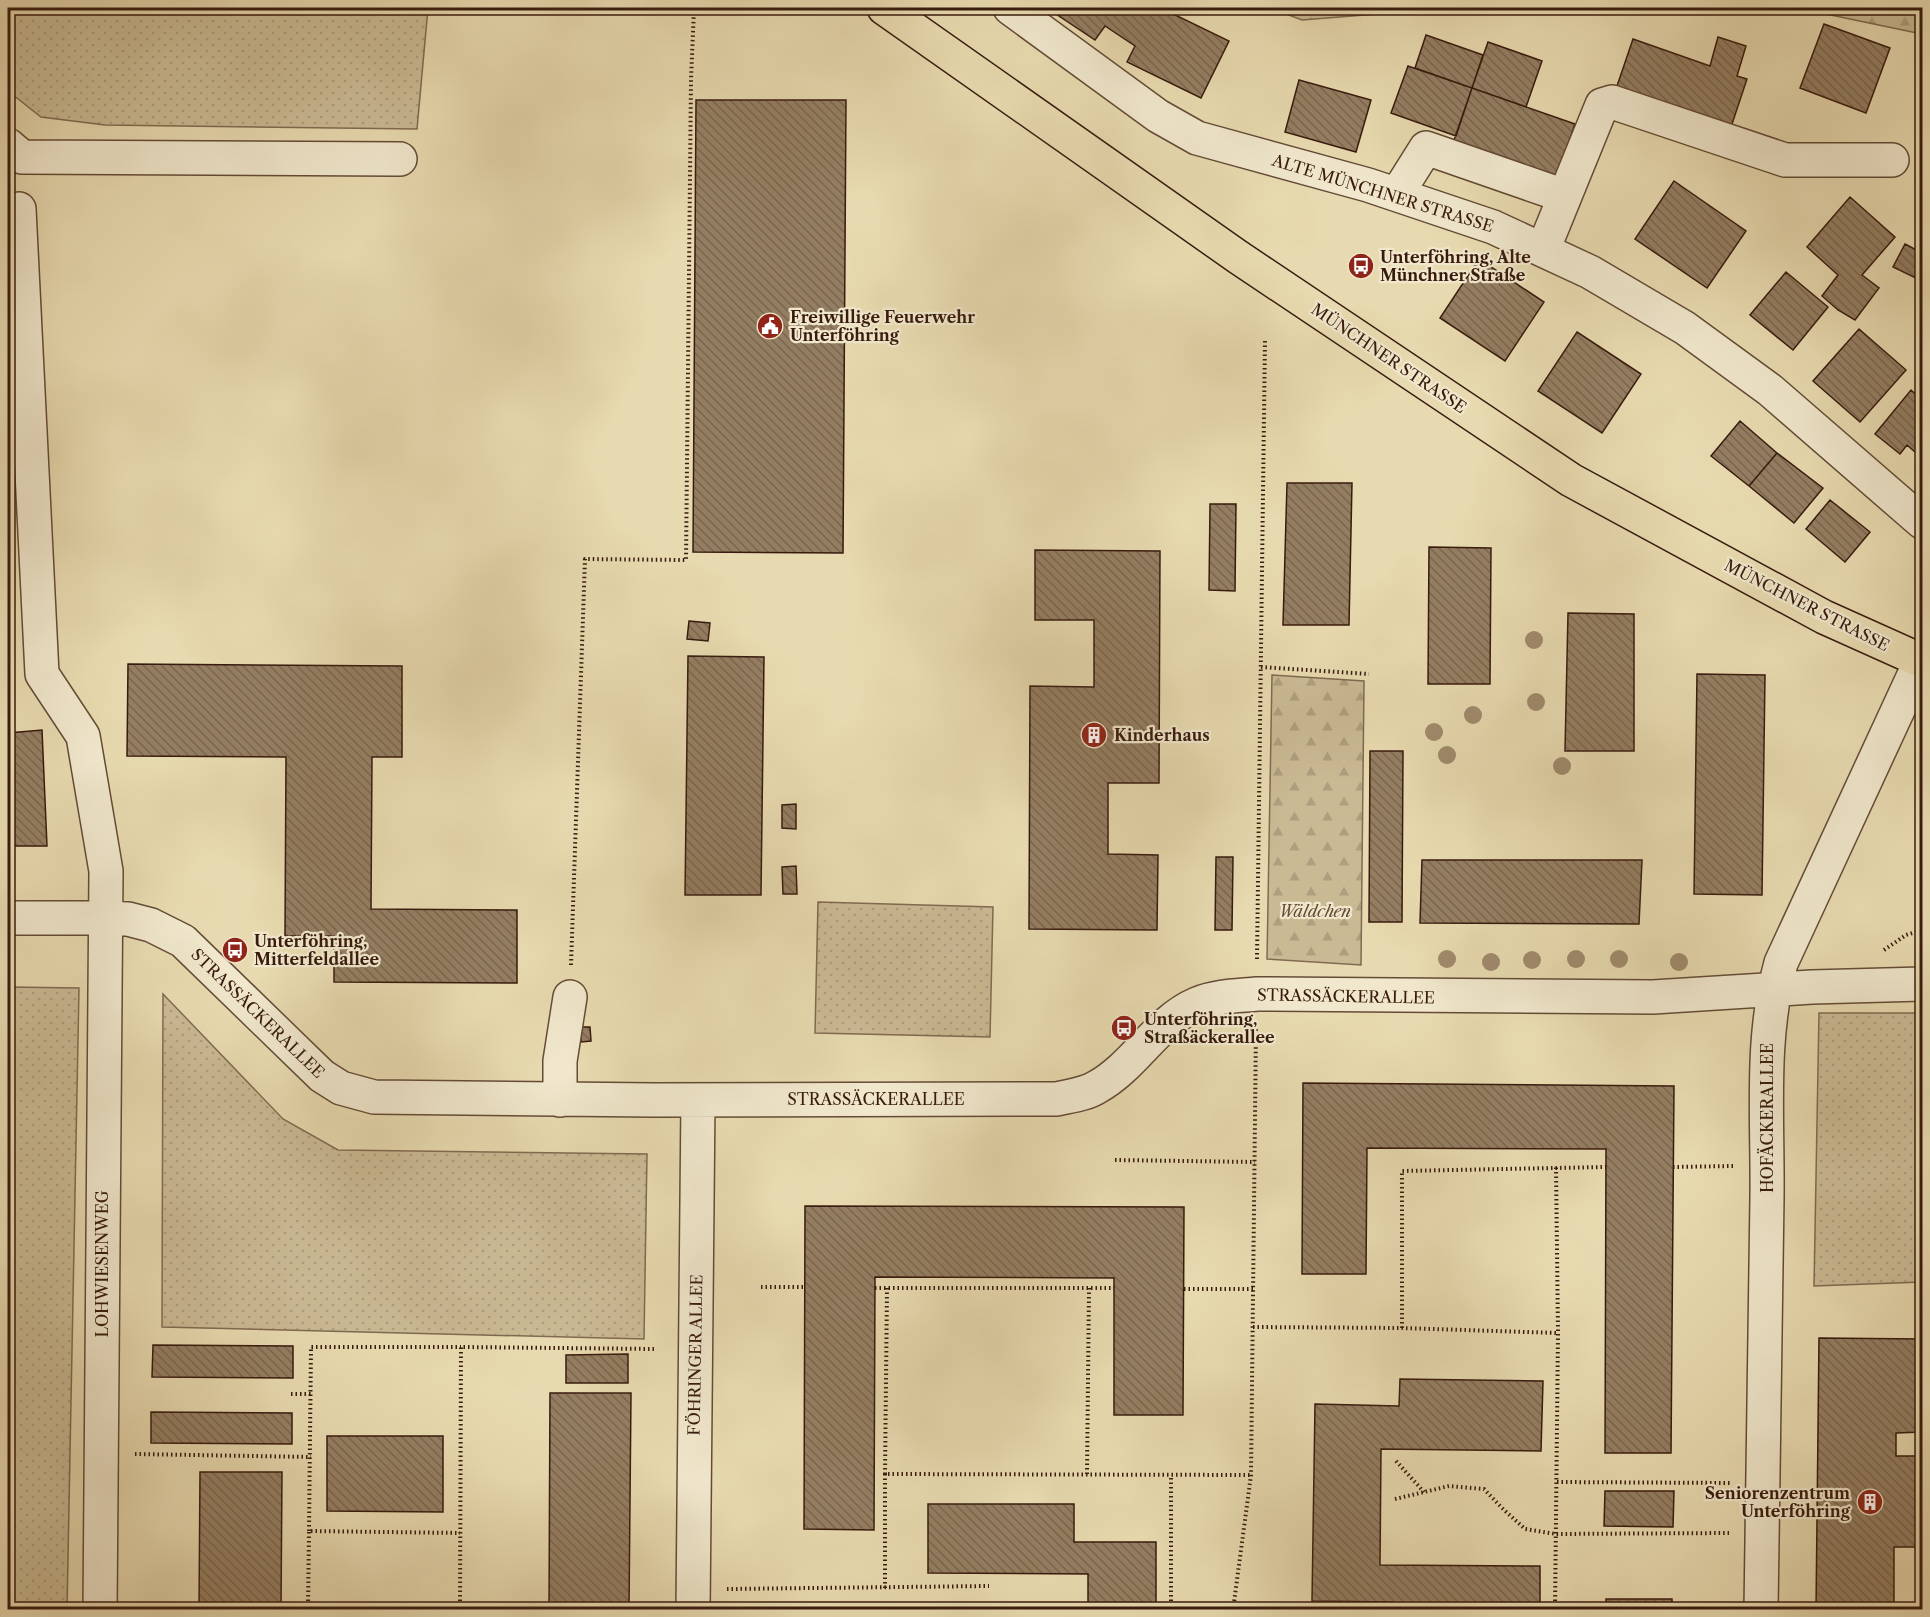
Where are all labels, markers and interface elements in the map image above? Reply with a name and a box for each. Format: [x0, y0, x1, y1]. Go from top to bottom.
street label: ALTE MÜNCHNER STRASSE [1269, 149, 1496, 236]
place label: Unterföhring, Alte Münchner Straße [1380, 247, 1531, 285]
bus stop icon: Unterföhring, Alte Münchner Straße [1346, 251, 1376, 281]
street label: MÜNCHNER STRASSE [1308, 299, 1470, 417]
place label: Freiwillige Feuerwehr Unterföhring [790, 307, 975, 345]
public building icon: Freiwillige Feuerwehr Unterföhring [755, 311, 785, 341]
street label: MÜNCHNER STRASSE [1721, 555, 1893, 655]
building icon: Kinderhaus [1079, 720, 1109, 750]
place label: Kinderhaus [1114, 725, 1210, 745]
park label: Wäldchen [1279, 901, 1351, 921]
place label: Unterföhring, Mitterfeldallee [254, 931, 379, 969]
bus stop icon: Unterföhring, Mitterfeldallee [220, 935, 250, 965]
street label: STRASSÄCKERALLEE [187, 944, 329, 1082]
street label: STRASSÄCKERALLEE [1257, 984, 1435, 1008]
place label: Unterföhring, Straßäckerallee [1144, 1009, 1275, 1047]
bus stop icon: Unterföhring, Straßäckerallee [1109, 1013, 1139, 1043]
street label: HOFÄCKERALLEE [1757, 1043, 1777, 1193]
street label: STRASSÄCKERALLEE [787, 1089, 965, 1109]
street label: LOHWIESENWEG [92, 1190, 112, 1338]
street label: FÖHRINGER ALLEE [684, 1274, 706, 1436]
place label: Seniorenzentrum Unterföhring [1705, 1483, 1851, 1521]
building icon: Seniorenzentrum Unterföhring [1855, 1487, 1885, 1517]

